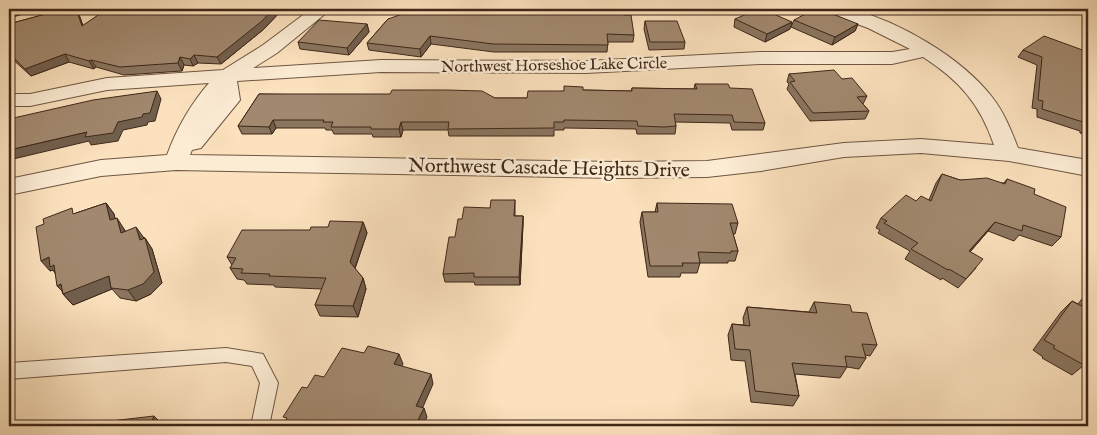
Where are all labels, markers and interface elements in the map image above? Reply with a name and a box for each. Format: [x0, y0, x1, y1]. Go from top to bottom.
street label: Northwest Horseshoe Lake Circle [441, 54, 667, 78]
street label: Northwest Cascade Heights Drive [408, 154, 690, 183]

